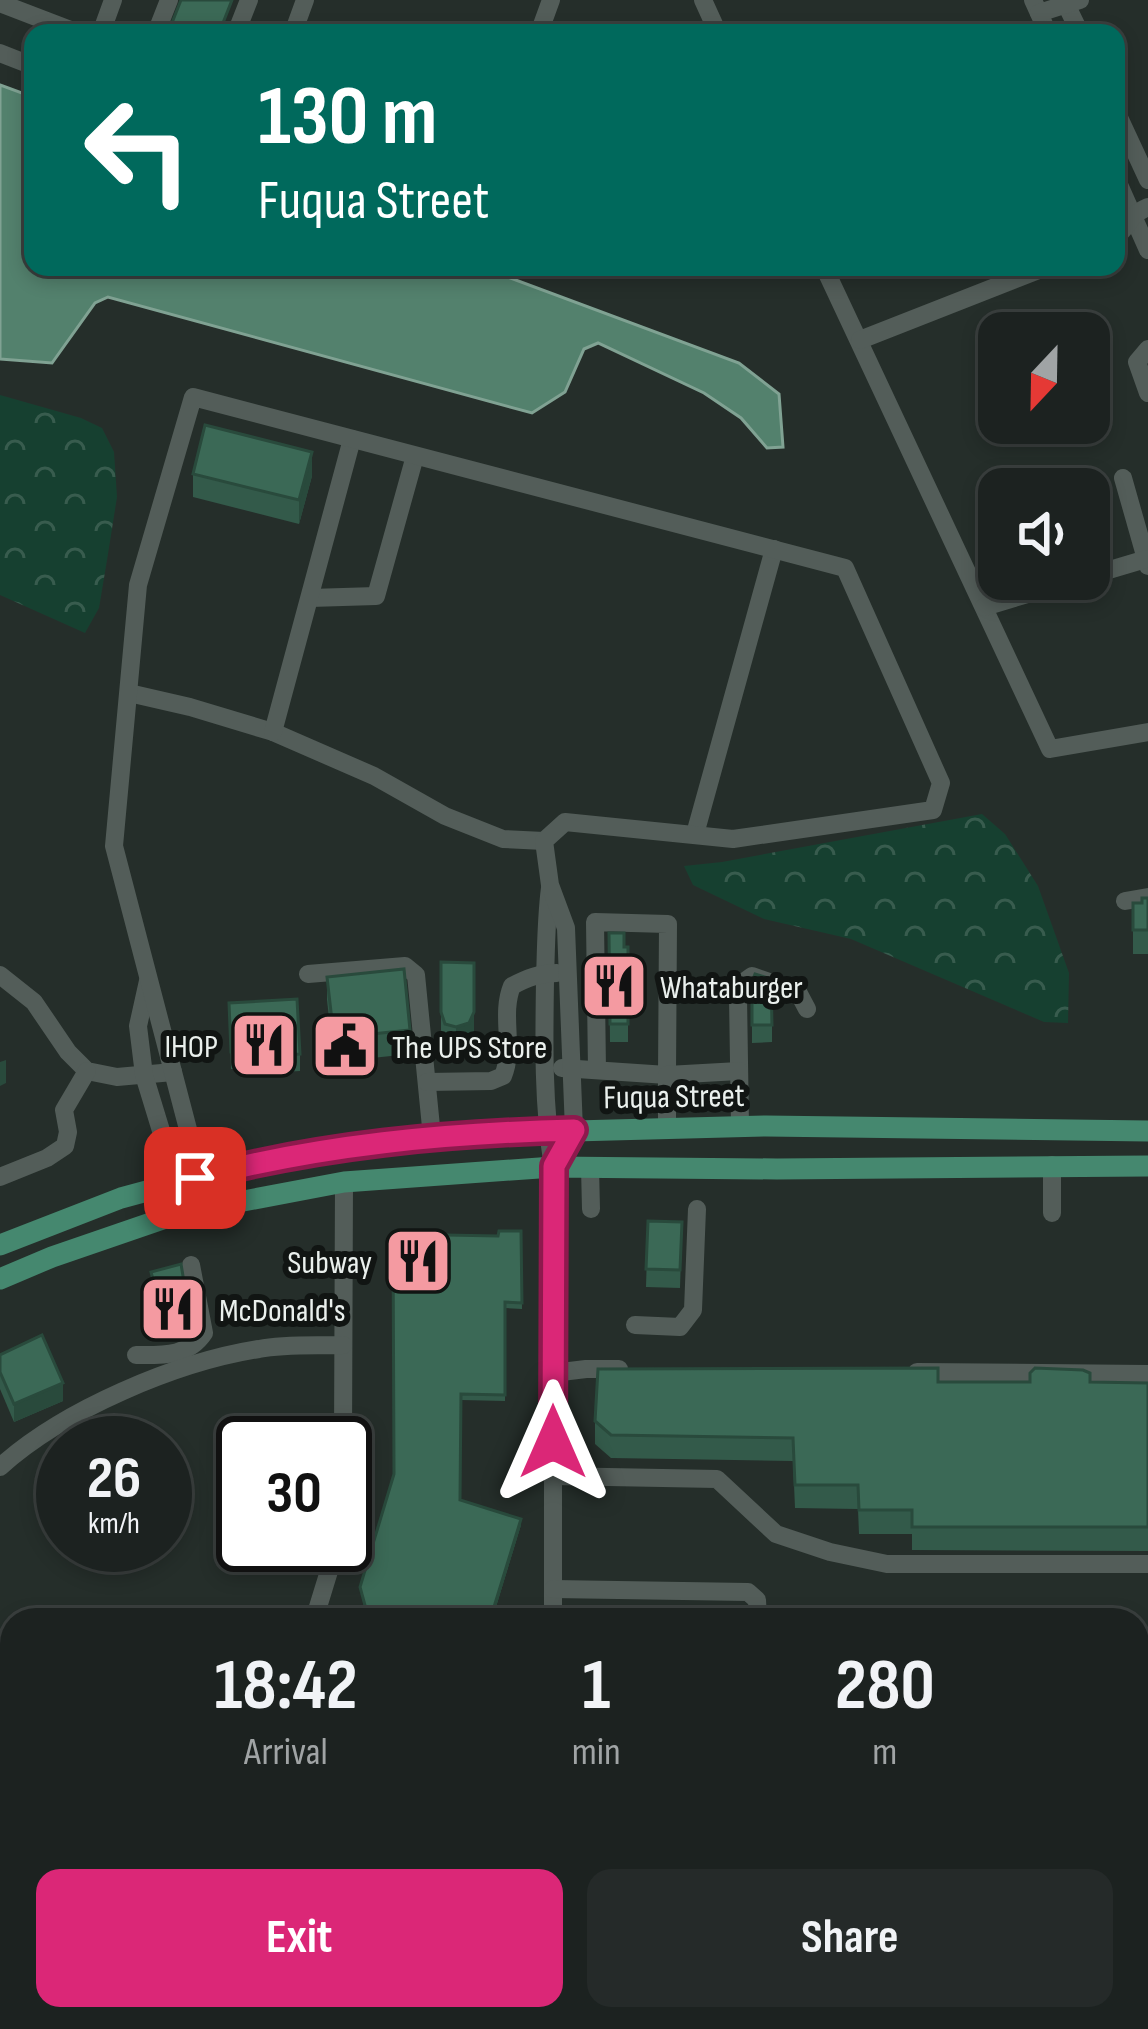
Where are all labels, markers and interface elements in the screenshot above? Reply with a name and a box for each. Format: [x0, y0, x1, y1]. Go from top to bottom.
text: 130 m [258, 67, 437, 168]
icon: left [60, 72, 216, 228]
text: Fuqua Street [258, 169, 489, 234]
north arrow [978, 312, 1110, 444]
map controls [978, 312, 1110, 600]
button: sound [978, 468, 1110, 600]
restaurant icon: Whataburger [579, 951, 649, 1021]
place label: Whataburger [660, 968, 803, 1008]
restaurant icon: IHOP [229, 1010, 299, 1080]
public building icon: The UPS Store [310, 1011, 380, 1081]
place label: IHOP [164, 1027, 218, 1067]
place label: The UPS Store [392, 1028, 547, 1068]
street label: Fuqua Street [603, 1076, 745, 1118]
pin [144, 1127, 246, 1229]
icon: arrive [162, 1145, 228, 1211]
restaurant icon: Subway [383, 1226, 453, 1296]
place label: Subway [287, 1243, 372, 1283]
restaurant icon: McDonald's [138, 1274, 208, 1344]
place label: McDonald's [219, 1291, 346, 1331]
position arrow [490, 1379, 616, 1505]
speed limit sign: 30 [216, 1416, 372, 1572]
text: 26 [87, 1443, 141, 1515]
text: km/h [88, 1506, 140, 1542]
text: 18:42 [214, 1643, 358, 1730]
text: 1 [582, 1643, 610, 1730]
text: 280 [835, 1643, 935, 1730]
text: Arrival [244, 1729, 328, 1776]
text: min [572, 1729, 621, 1776]
text: m [872, 1729, 897, 1776]
button: Exit [36, 1869, 563, 2007]
button: Share [587, 1869, 1113, 2007]

